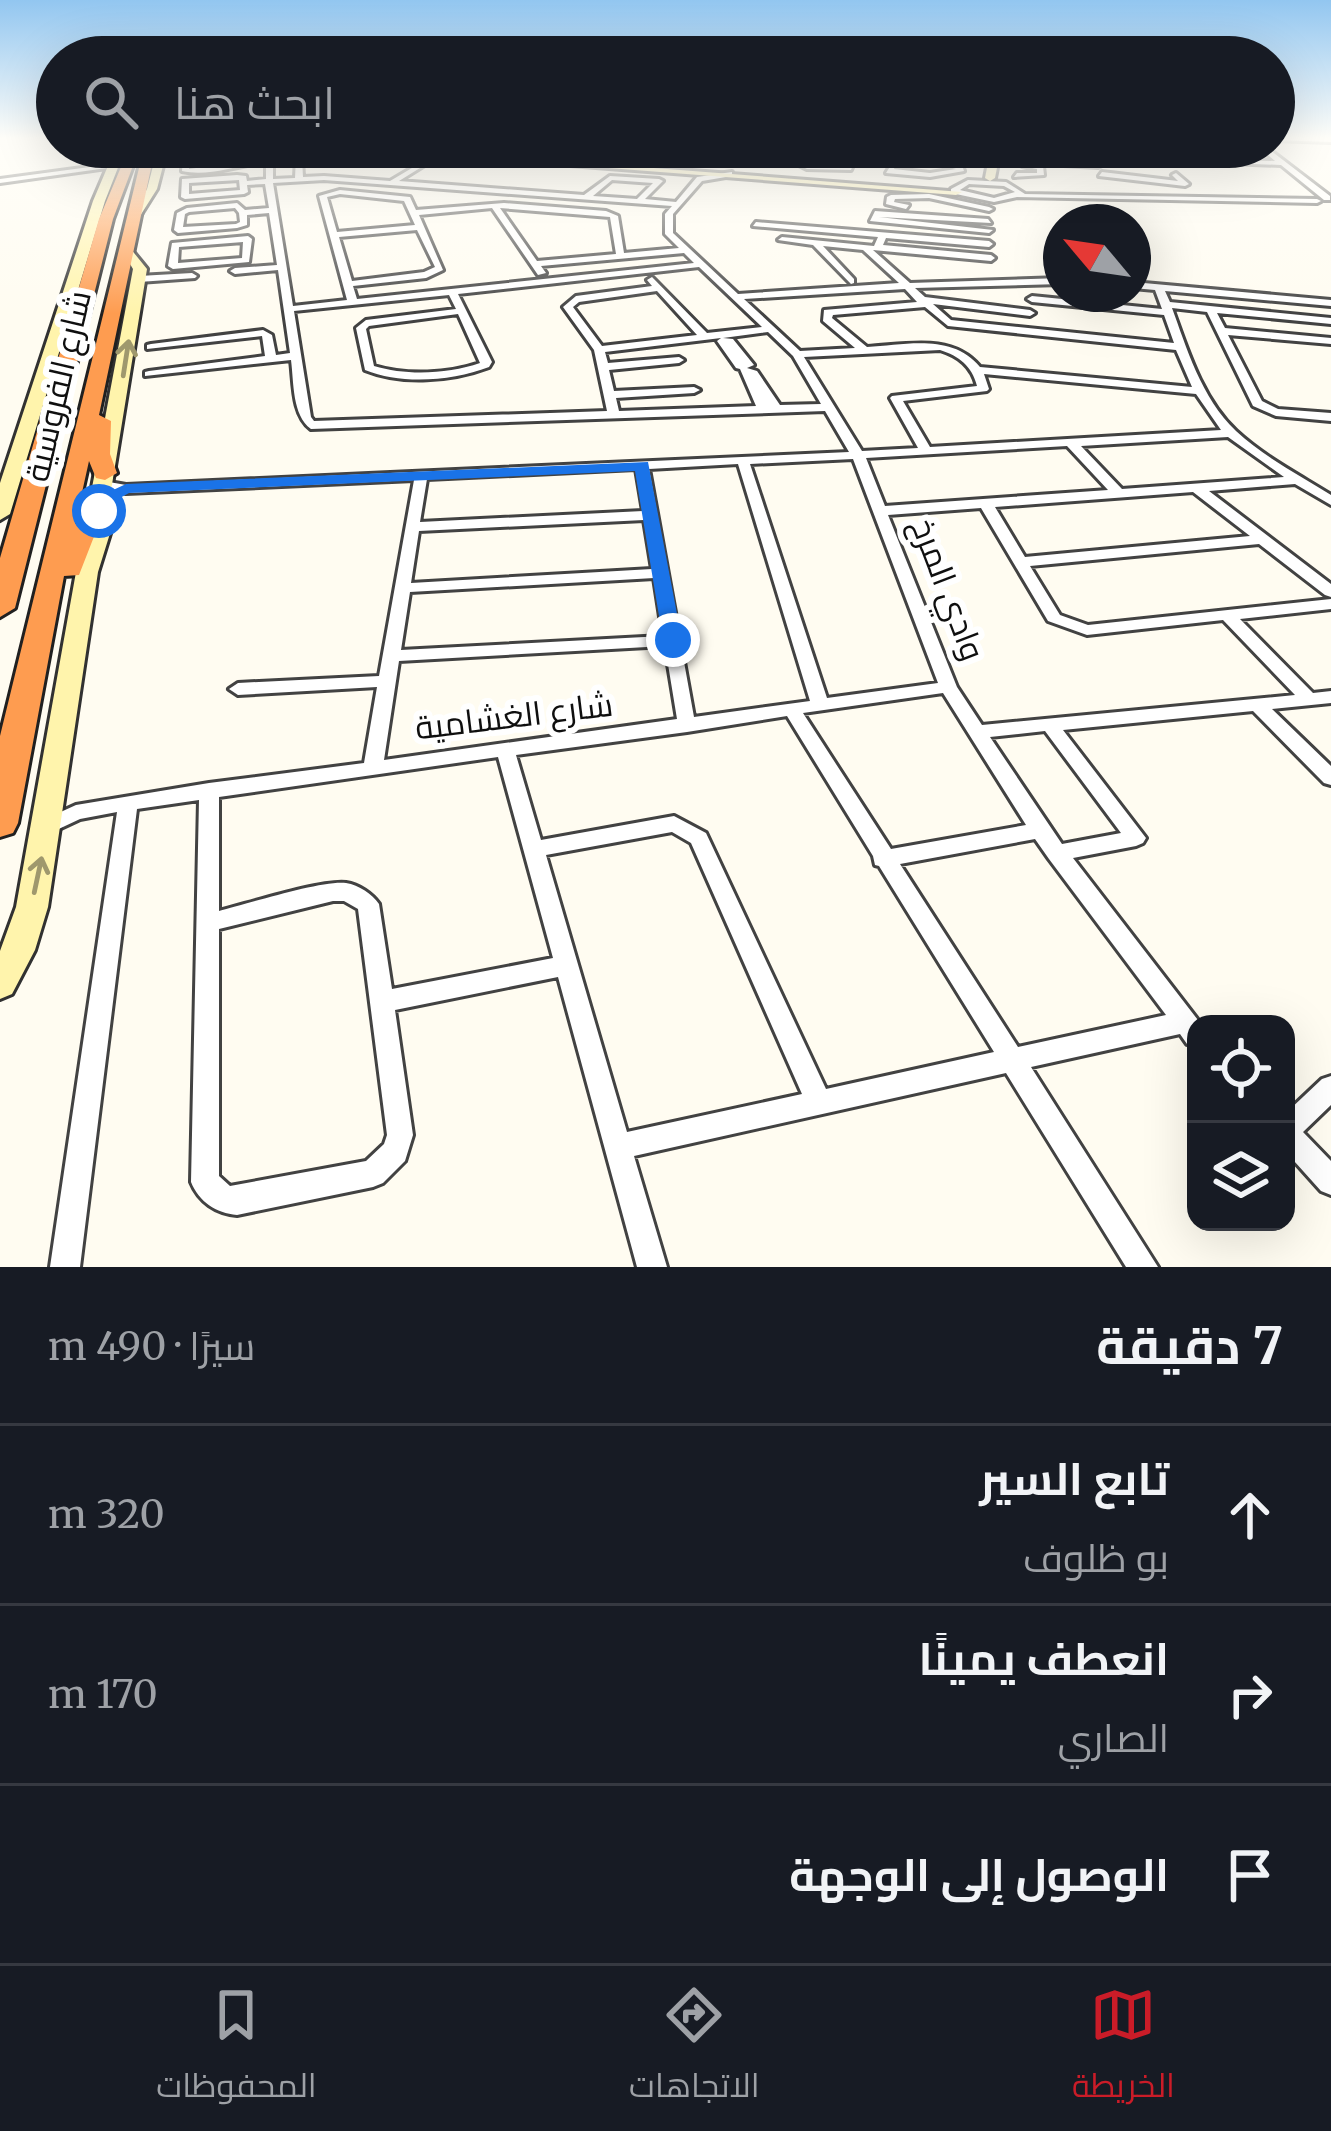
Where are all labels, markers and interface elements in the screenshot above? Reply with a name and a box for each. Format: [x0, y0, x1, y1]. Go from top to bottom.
search box [36, 36, 1295, 168]
icon: search [78, 69, 144, 135]
text: ابحث هنا [174, 75, 335, 131]
north arrow [1043, 204, 1151, 312]
street label: شارع الفروسية [16, 287, 102, 486]
one-way arrow [115, 339, 138, 378]
route start [72, 484, 126, 538]
street label: وادي المرخ [897, 512, 994, 668]
route end [646, 613, 700, 667]
street label: شارع الغشامية [413, 684, 615, 750]
one-way arrow [28, 856, 50, 895]
map controls [1187, 1015, 1295, 1231]
button: locate [1187, 1015, 1295, 1123]
button: layers [1187, 1123, 1295, 1231]
text: 7 دقيقة [1096, 1314, 1283, 1378]
text: سيرًا · 490 m [48, 1322, 255, 1371]
text: تابع السير [979, 1451, 1169, 1507]
icon: ahead [1217, 1482, 1283, 1548]
text: 320 m [48, 1490, 165, 1539]
text: بو ظلوف [1023, 1534, 1169, 1583]
text: انعطف يمينًا [918, 1631, 1169, 1687]
icon: right [1217, 1662, 1283, 1728]
text: 170 m [48, 1670, 158, 1719]
text: الصاري [1058, 1714, 1169, 1763]
icon: arrive [1217, 1842, 1283, 1908]
text: الوصول إلى الوجهة [789, 1847, 1169, 1903]
tab: المحفوظات [156, 1982, 317, 2116]
tab: الاتجاهات [629, 1982, 760, 2116]
tab: الخريطة [1072, 1982, 1175, 2116]

